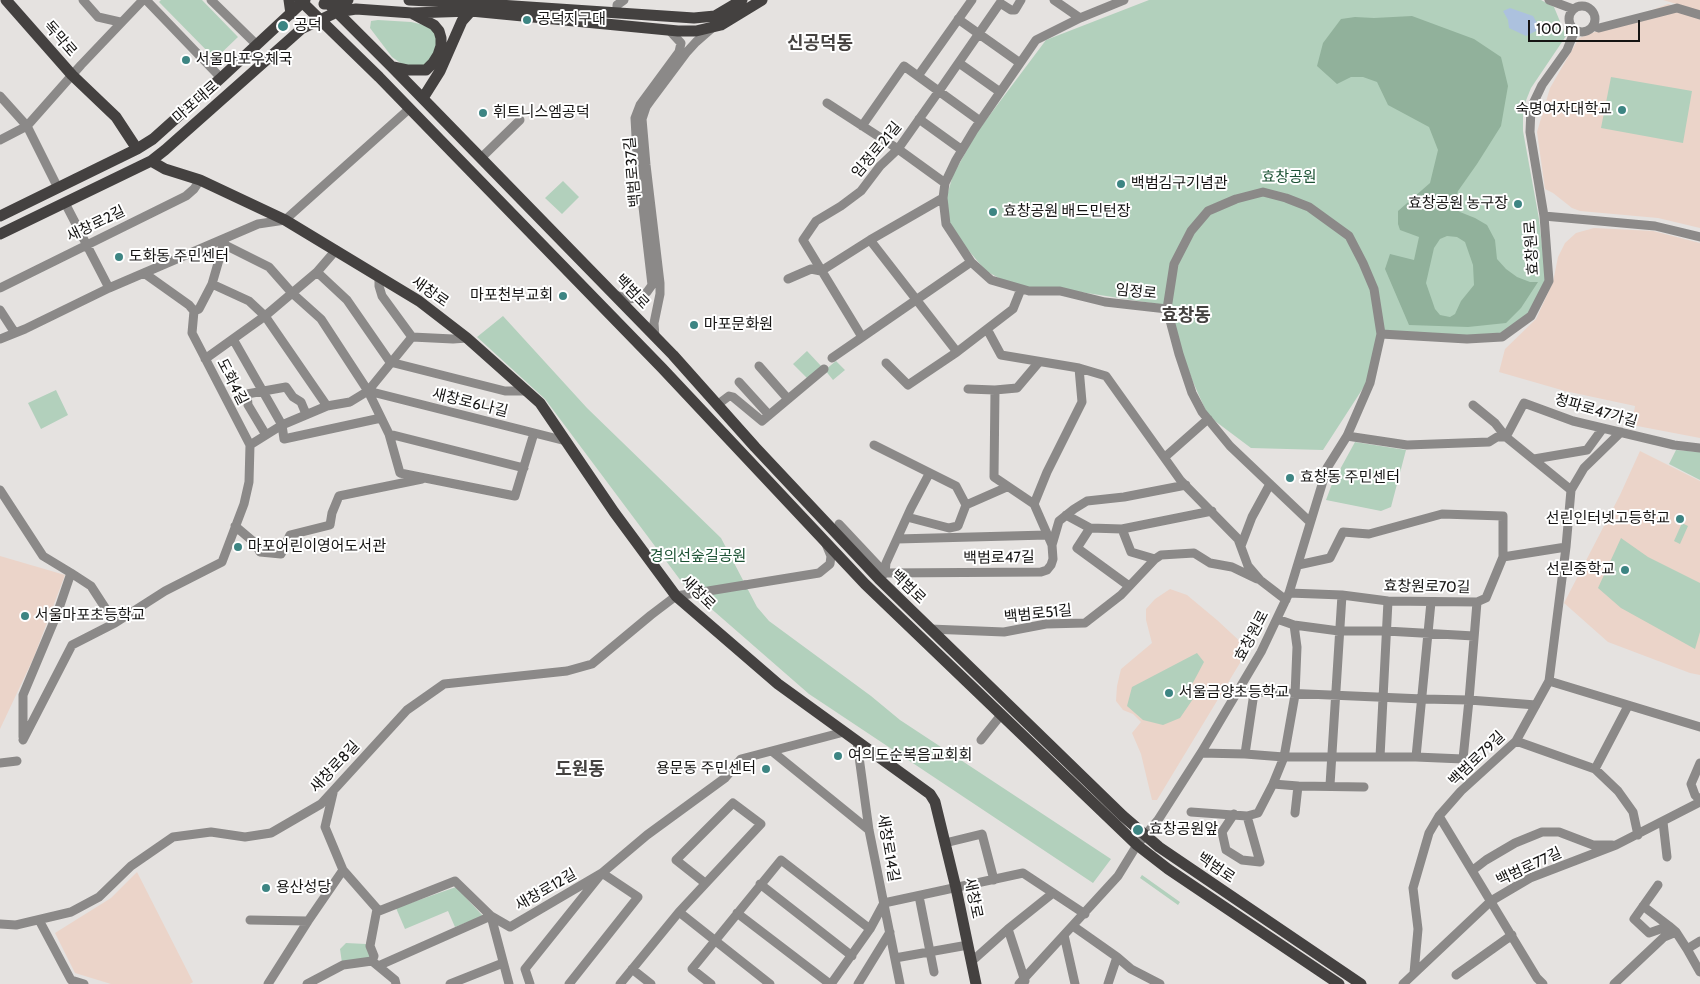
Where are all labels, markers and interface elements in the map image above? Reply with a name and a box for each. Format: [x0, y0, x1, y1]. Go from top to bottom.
scale bar [1530, 10, 1642, 42]
place label: 공덕지구대 [537, 11, 606, 29]
marker: 공덕지구대 [521, 14, 533, 26]
street label: 독막로 [40, 17, 80, 61]
place label: 공덕 [294, 17, 322, 35]
marker: 공덕 [276, 19, 290, 33]
text: 100 m [1536, 20, 1578, 38]
district label: 신공덕동 [787, 33, 853, 55]
place label: 서울마포우체국 [196, 51, 293, 69]
marker: 서울마포우체국 [180, 54, 192, 66]
street label: 마포대로 [169, 77, 223, 127]
place label: 숙명여자대학교 [1515, 101, 1612, 119]
place label: 휘트니스엠공덕 [493, 104, 590, 122]
marker: 숙명여자대학교 [1616, 104, 1628, 116]
marker: 휘트니스엠공덕 [477, 107, 489, 119]
street label: 임정로21길 [848, 118, 906, 182]
street label: 백범로37길 [621, 136, 645, 208]
park label: 효창공원 [1261, 169, 1317, 187]
place label: 백범김구기념관 [1131, 175, 1228, 193]
marker: 백범김구기념관 [1115, 178, 1127, 190]
place label: 효창공원 농구장 [1408, 195, 1508, 213]
marker: 효창공원 농구장 [1512, 198, 1524, 210]
street label: 새창로2길 [64, 202, 128, 246]
place label: 효창공원 배드민턴장 [1003, 203, 1131, 221]
marker: 효창공원 배드민턴장 [987, 206, 999, 218]
street label: 효창원로 [1521, 220, 1543, 276]
place label: 도화동 주민센터 [129, 248, 229, 266]
marker: 도화동 주민센터 [113, 251, 125, 263]
street label: 백범로 [611, 271, 653, 313]
street label: 새창로 [408, 273, 452, 311]
street label: 임정로 [1114, 281, 1158, 303]
place label: 마포천부교회 [470, 287, 553, 305]
marker: 마포천부교회 [557, 290, 569, 302]
district label: 효창동 [1161, 305, 1211, 327]
place label: 마포문화원 [704, 316, 773, 334]
marker: 마포문화원 [688, 319, 700, 331]
street label: 도화4길 [213, 356, 251, 408]
street label: 새창로6나길 [430, 385, 510, 421]
street label: 청파로47가길 [1553, 391, 1639, 431]
place label: 효창동 주민센터 [1300, 469, 1400, 487]
marker: 효창동 주민센터 [1284, 472, 1296, 484]
place label: 선린인터넷고등학교 [1546, 510, 1670, 528]
marker: 선린인터넷고등학교 [1674, 513, 1686, 525]
place label: 마포어린이영어도서관 [248, 538, 386, 556]
marker: 마포어린이영어도서관 [232, 541, 244, 553]
park label: 경의선숲길공원 [650, 548, 746, 566]
street label: 백범로47길 [963, 548, 1035, 568]
place label: 선린중학교 [1546, 561, 1615, 579]
marker: 선린중학교 [1619, 564, 1631, 576]
street label: 백범로 [887, 566, 929, 608]
street label: 새창로 [677, 572, 719, 614]
street label: 효창원로70길 [1383, 577, 1471, 597]
street label: 백범로51길 [1003, 601, 1073, 627]
place label: 서울마포초등학교 [35, 607, 145, 625]
street label: 효창원로 [1231, 607, 1273, 665]
marker: 서울마포초등학교 [19, 610, 31, 622]
place label: 서울금양초등학교 [1179, 684, 1289, 702]
marker: 서울금양초등학교 [1163, 687, 1175, 699]
street label: 백범로79길 [1445, 728, 1509, 790]
street label: 새창로8길 [306, 737, 364, 797]
place label: 여의도순복음교회회 [848, 747, 972, 765]
marker: 여의도순복음교회회 [832, 750, 844, 762]
district label: 도원동 [555, 759, 605, 781]
place label: 용문동 주민센터 [656, 760, 756, 778]
marker: 용문동 주민센터 [760, 763, 772, 775]
street label: 새창로14길 [873, 813, 903, 883]
place label: 효창공원앞 [1149, 821, 1218, 839]
marker: 효창공원앞 [1131, 823, 1145, 837]
street label: 백범로77길 [1493, 844, 1565, 890]
street label: 백범로 [1194, 849, 1238, 887]
street label: 새창로12길 [512, 865, 580, 915]
street label: 새창로 [960, 876, 986, 920]
place label: 용산성당 [276, 879, 331, 897]
marker: 용산성당 [260, 882, 272, 894]

